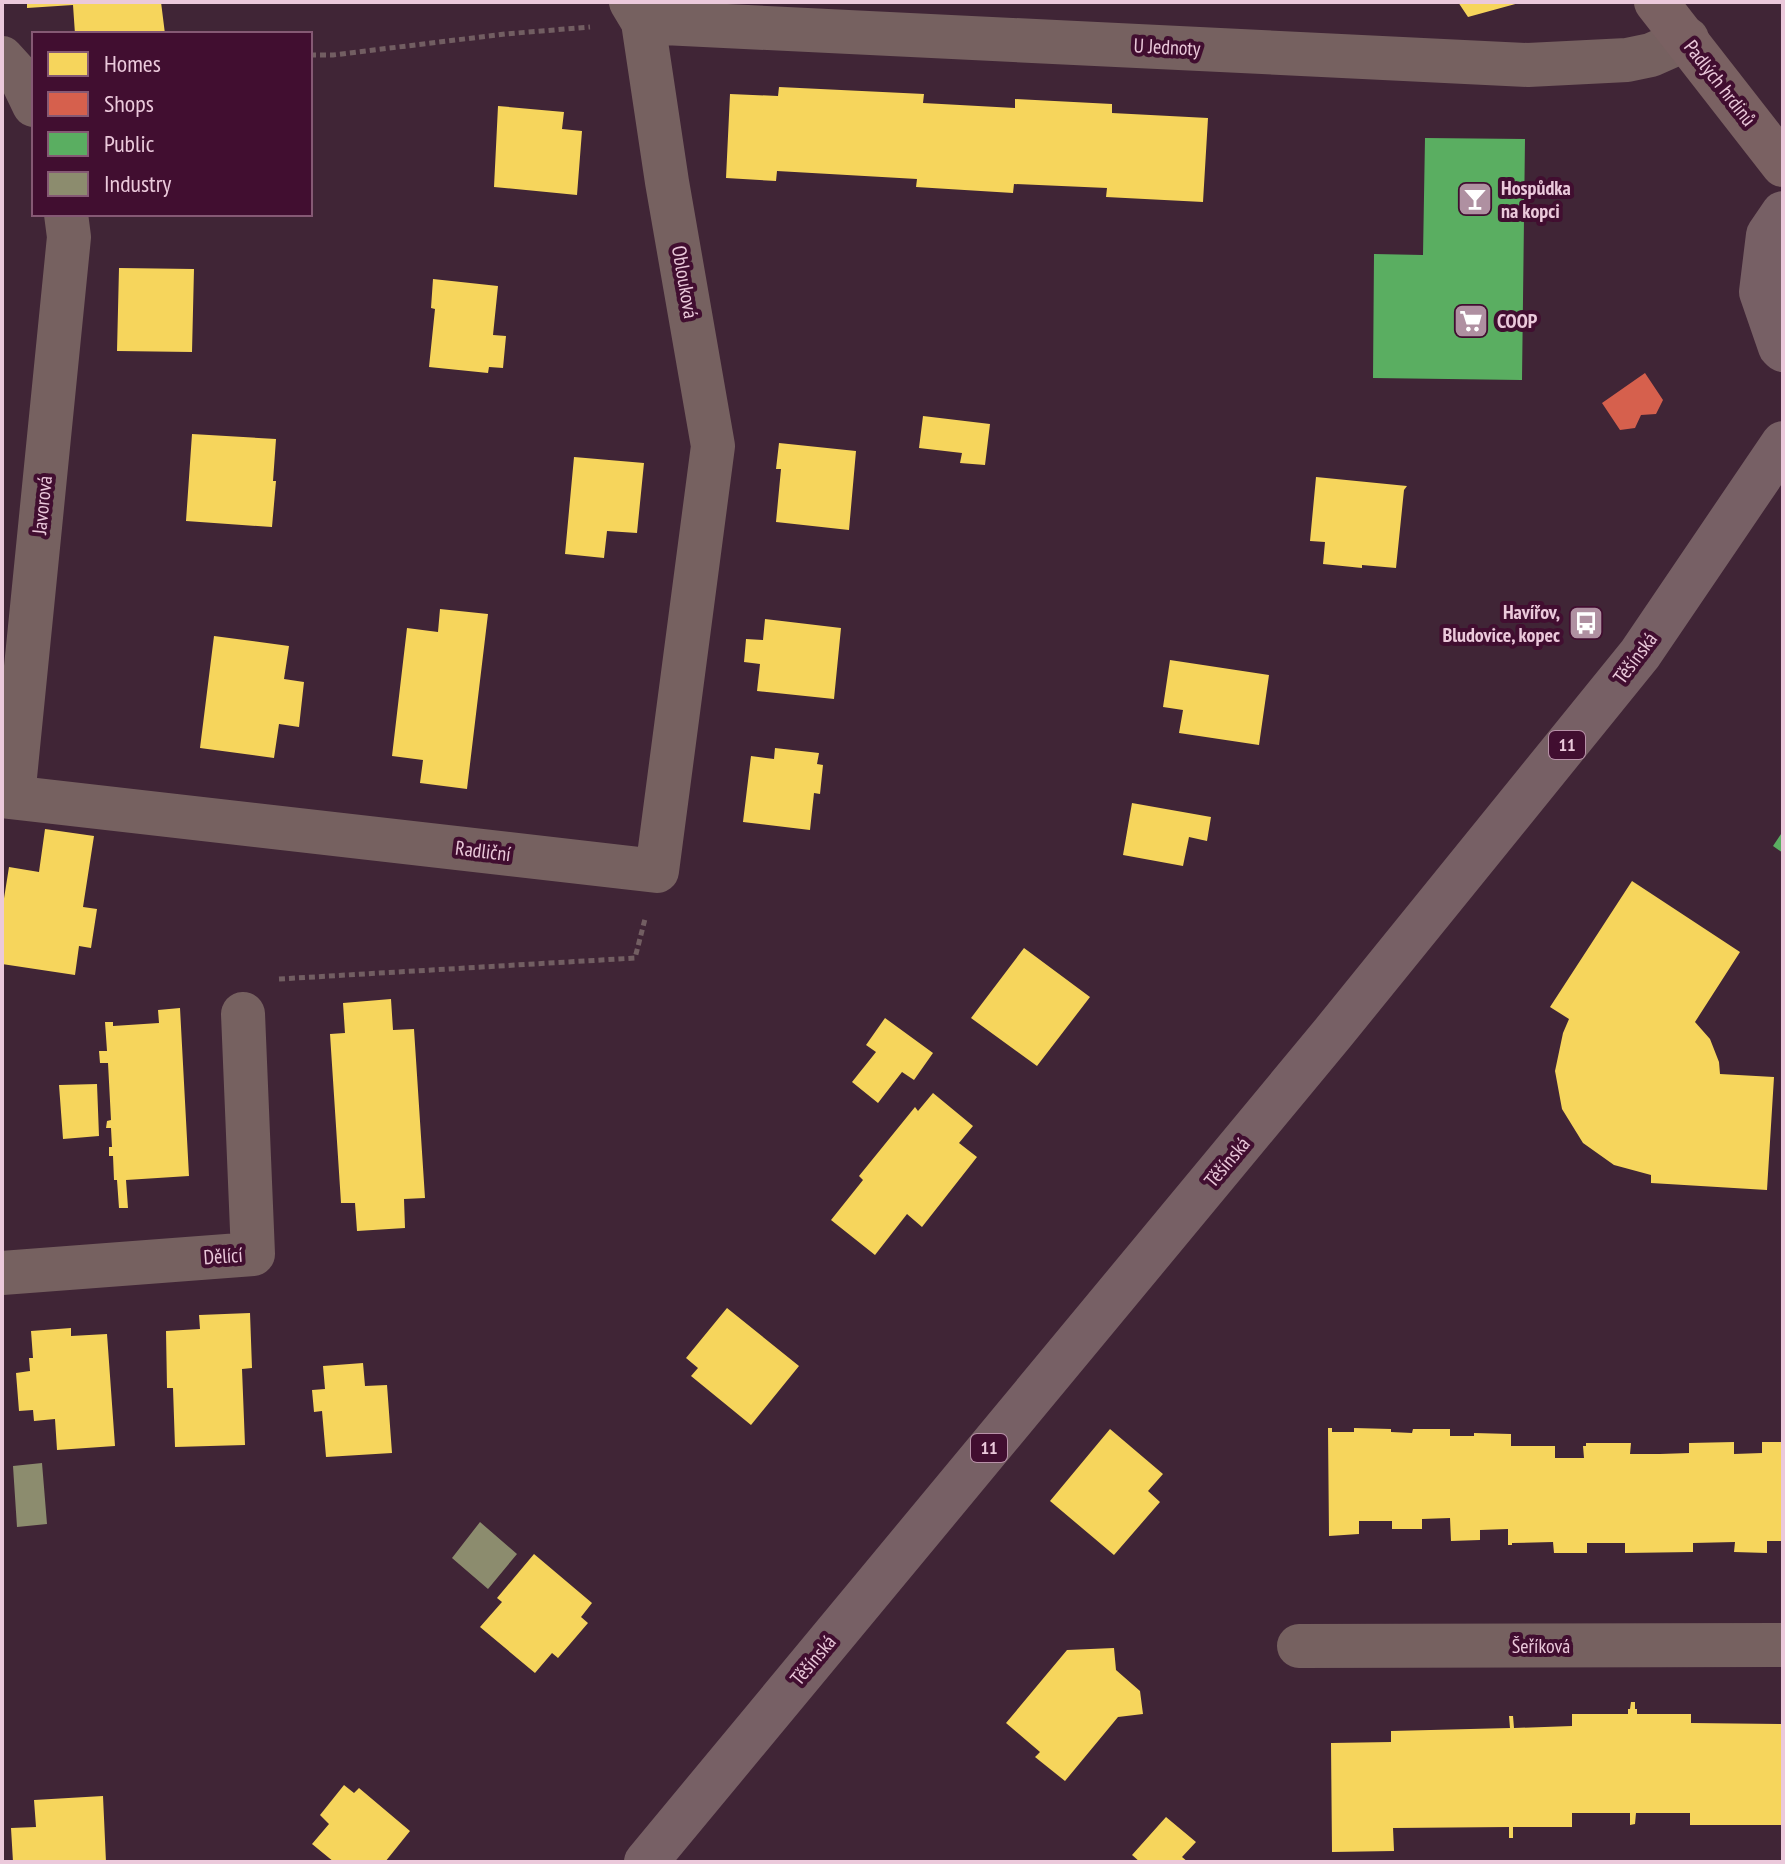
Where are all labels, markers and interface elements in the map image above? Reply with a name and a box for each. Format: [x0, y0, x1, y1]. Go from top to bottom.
legend [32, 32, 312, 216]
street label: U Jednoty [1133, 32, 1201, 62]
street label: Padlých hrdinů [1678, 35, 1762, 131]
text: Homes [104, 48, 161, 79]
text: Shops [104, 88, 154, 119]
text: Public [104, 128, 155, 159]
text: Industry [104, 168, 171, 199]
place label: Hospůdka na kopci [1501, 175, 1571, 224]
bar icon: Hospůdka na kopci [1456, 180, 1494, 218]
street label: Oblouková [666, 244, 704, 320]
supermarket icon: COOP [1452, 302, 1490, 340]
place label: COOP [1497, 308, 1538, 334]
street label: Javorová [26, 474, 58, 537]
place label: Havířov, Bludovice, kopec [1442, 599, 1560, 648]
bus stop icon: Havířov, Bludovice, kopec [1567, 604, 1605, 642]
street label: Těšínská [1607, 627, 1663, 689]
road number: 11 [1549, 731, 1585, 759]
street label: Radliční [454, 835, 513, 867]
street label: Těšínská [1198, 1131, 1256, 1193]
street label: Dělící [203, 1242, 244, 1270]
road number: 11 [971, 1434, 1007, 1462]
street label: Těšínská [784, 1629, 842, 1691]
street label: Šeříková [1512, 1633, 1570, 1659]

